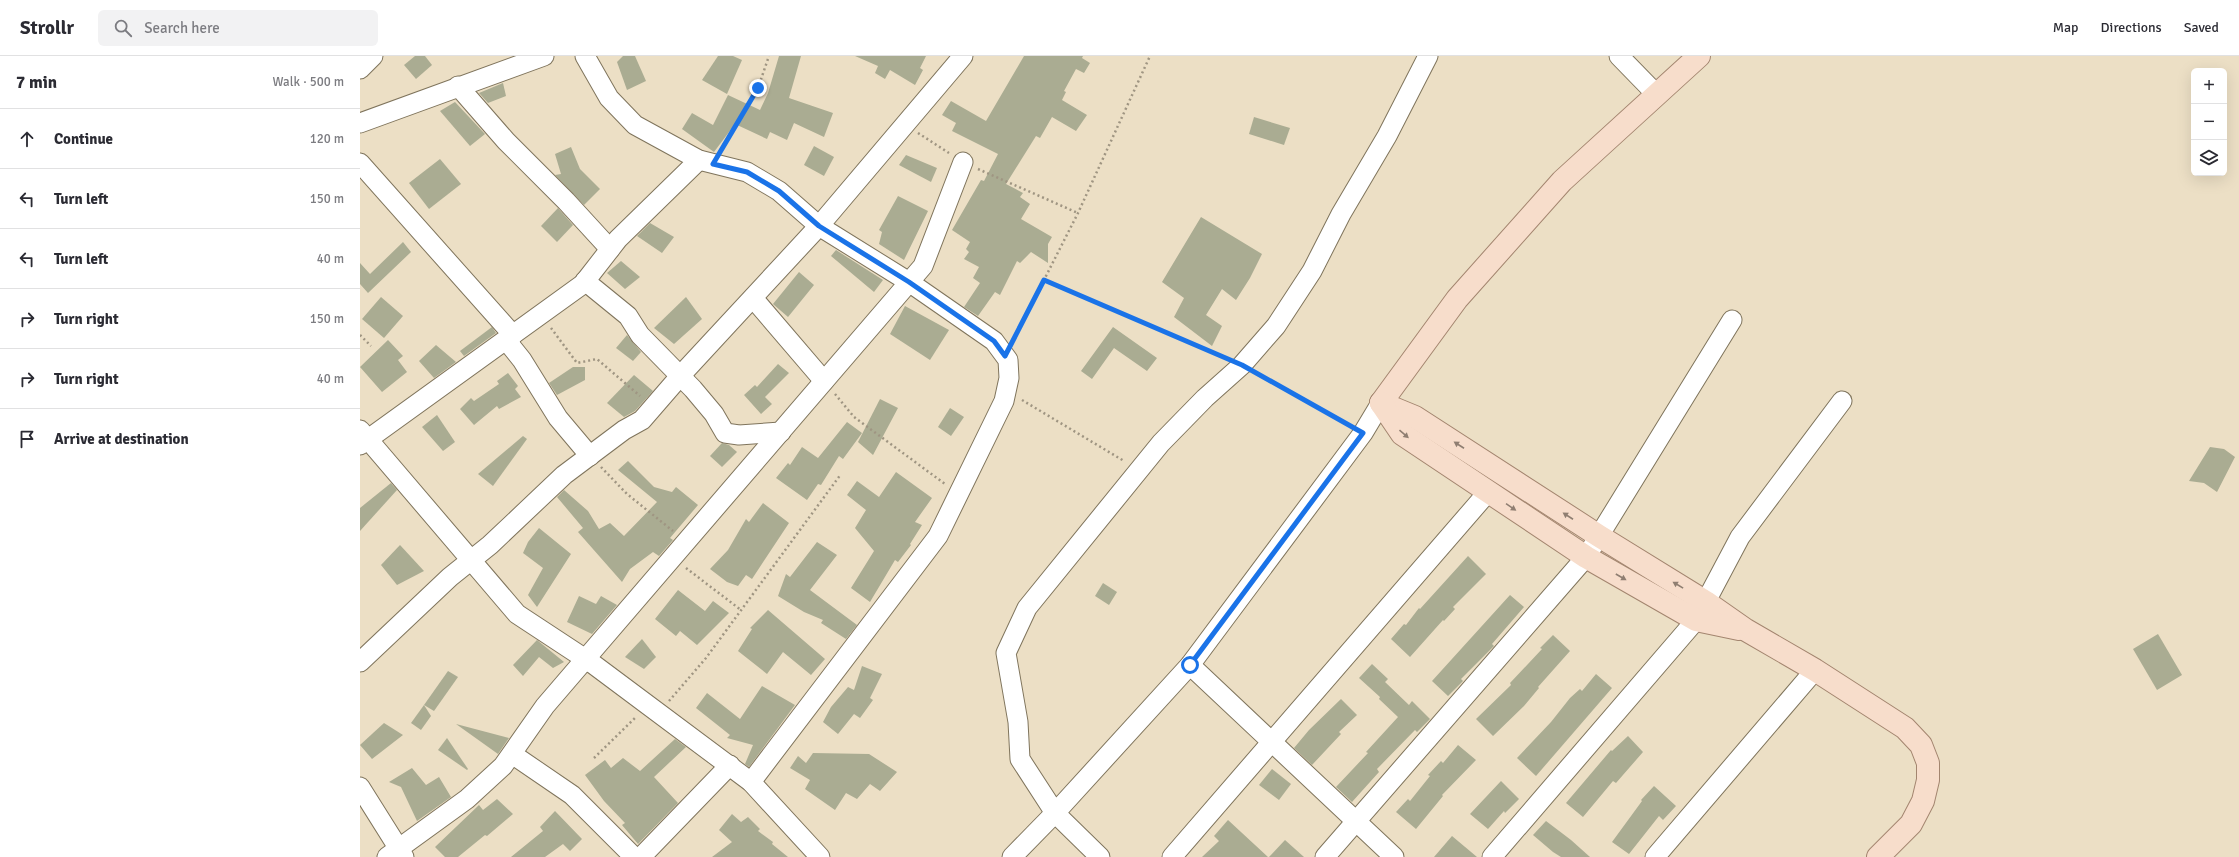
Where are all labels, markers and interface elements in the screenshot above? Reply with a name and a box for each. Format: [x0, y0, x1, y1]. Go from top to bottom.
search box [98, 10, 378, 46]
text: Strollr [20, 16, 74, 40]
icon: search [112, 17, 134, 39]
text: Search here [144, 19, 220, 37]
text: Map [2053, 19, 2079, 36]
text: Directions [2101, 19, 2162, 36]
text: Saved [2184, 19, 2219, 36]
map controls [2191, 68, 2227, 176]
button: + [2191, 68, 2227, 104]
text: 7 min [16, 72, 57, 93]
text: Walk · 500 m [273, 74, 344, 90]
route end [749, 79, 767, 97]
button: − [2191, 104, 2227, 140]
icon: ahead [16, 128, 38, 150]
text: Continue [54, 130, 113, 148]
text: 120 m [310, 131, 344, 147]
button: layers [2191, 140, 2227, 176]
icon: left [16, 188, 38, 210]
text: Turn left [54, 190, 108, 208]
text: 150 m [310, 191, 344, 207]
icon: left [16, 248, 38, 270]
text: Turn left [54, 250, 108, 268]
text: 40 m [317, 251, 344, 267]
icon: right [16, 308, 38, 330]
text: Turn right [54, 310, 119, 328]
text: 150 m [310, 311, 344, 327]
icon: right [16, 368, 38, 390]
text: Turn right [54, 370, 119, 388]
text: 40 m [317, 371, 344, 387]
icon: arrive [16, 428, 38, 450]
text: Arrive at destination [54, 430, 189, 448]
one-way arrow [1399, 430, 1409, 439]
one-way arrow [1453, 442, 1465, 449]
one-way arrow [1506, 504, 1517, 511]
one-way arrow [1563, 512, 1573, 520]
one-way arrow [1615, 574, 1627, 581]
one-way arrow [1672, 581, 1684, 588]
route start [1181, 656, 1199, 674]

